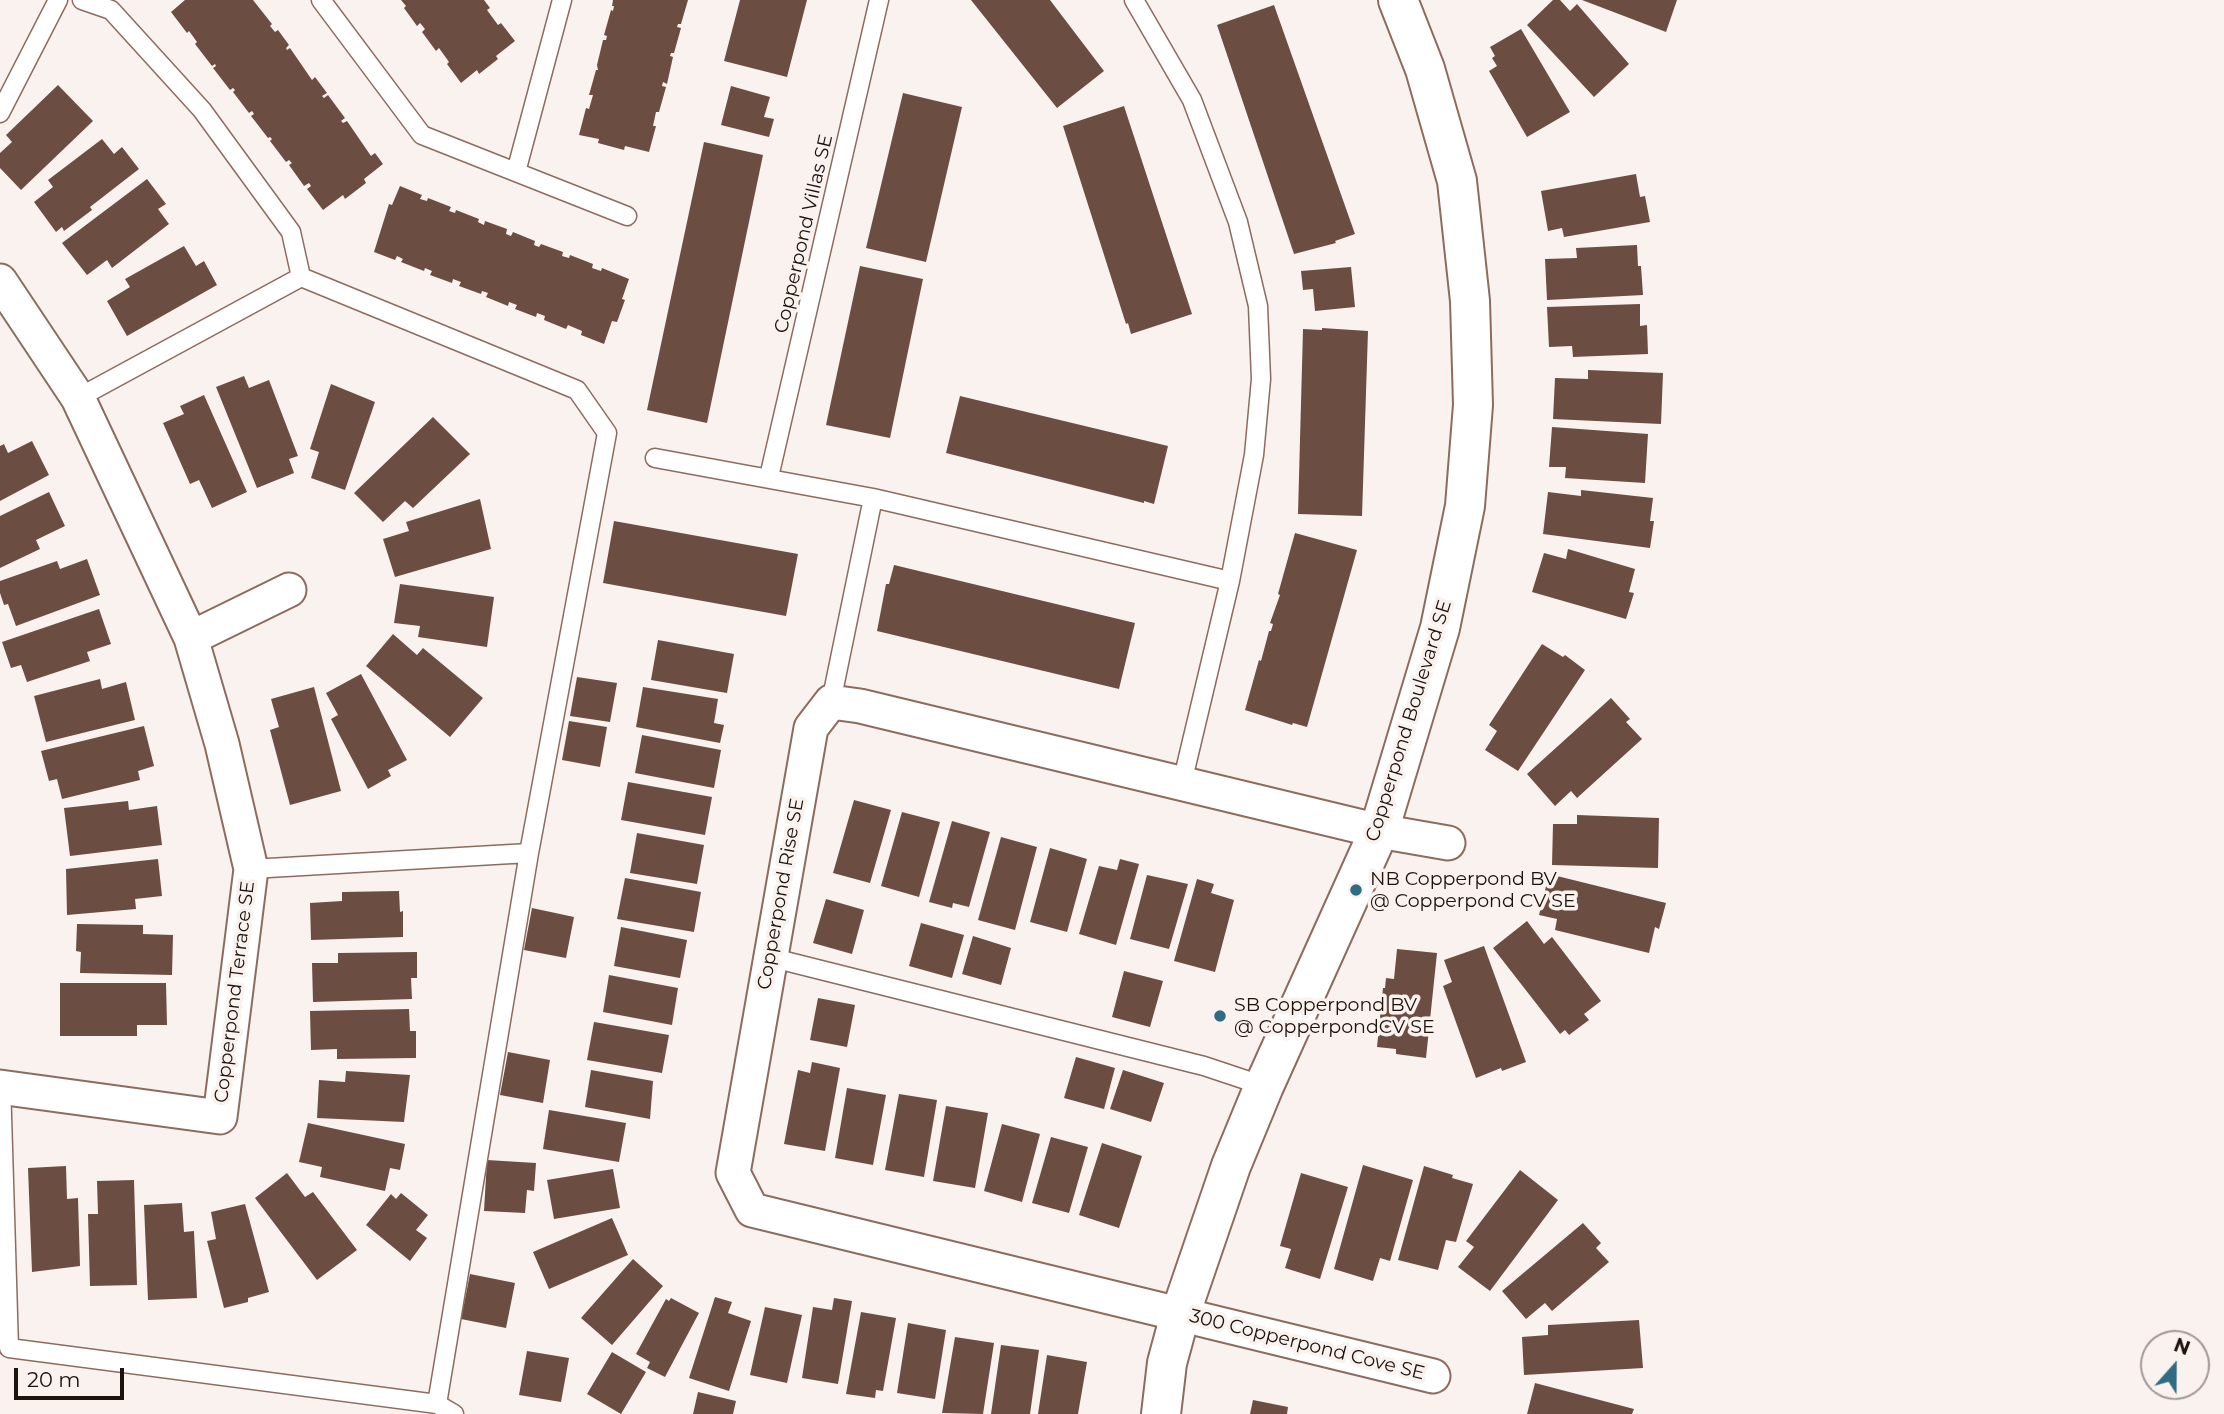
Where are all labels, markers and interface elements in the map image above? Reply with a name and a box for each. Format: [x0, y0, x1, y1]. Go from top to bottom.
street label: Copperpond Villas SE [770, 132, 838, 336]
street label: Copperpond Boulevard SE [1361, 597, 1457, 845]
street label: Copperpond Rise SE [753, 796, 809, 992]
place label: NB Copperpond BV @ Copperpond CV SE [1370, 868, 1576, 912]
street label: Copperpond Terrace SE [210, 880, 260, 1104]
marker: NB Copperpond BV @ Copperpond CV SE [1348, 882, 1364, 898]
place label: SB Copperpond BV @ CopperpondCV SE [1234, 994, 1435, 1038]
marker: SB Copperpond BV @ CopperpondCV SE [1212, 1008, 1228, 1024]
street label: 300 Copperpond Cove SE [1187, 1305, 1427, 1385]
north arrow [2140, 1330, 2210, 1400]
text: N [2171, 1333, 2193, 1360]
scale bar [18, 1354, 128, 1398]
text: 20 m [27, 1367, 81, 1392]

